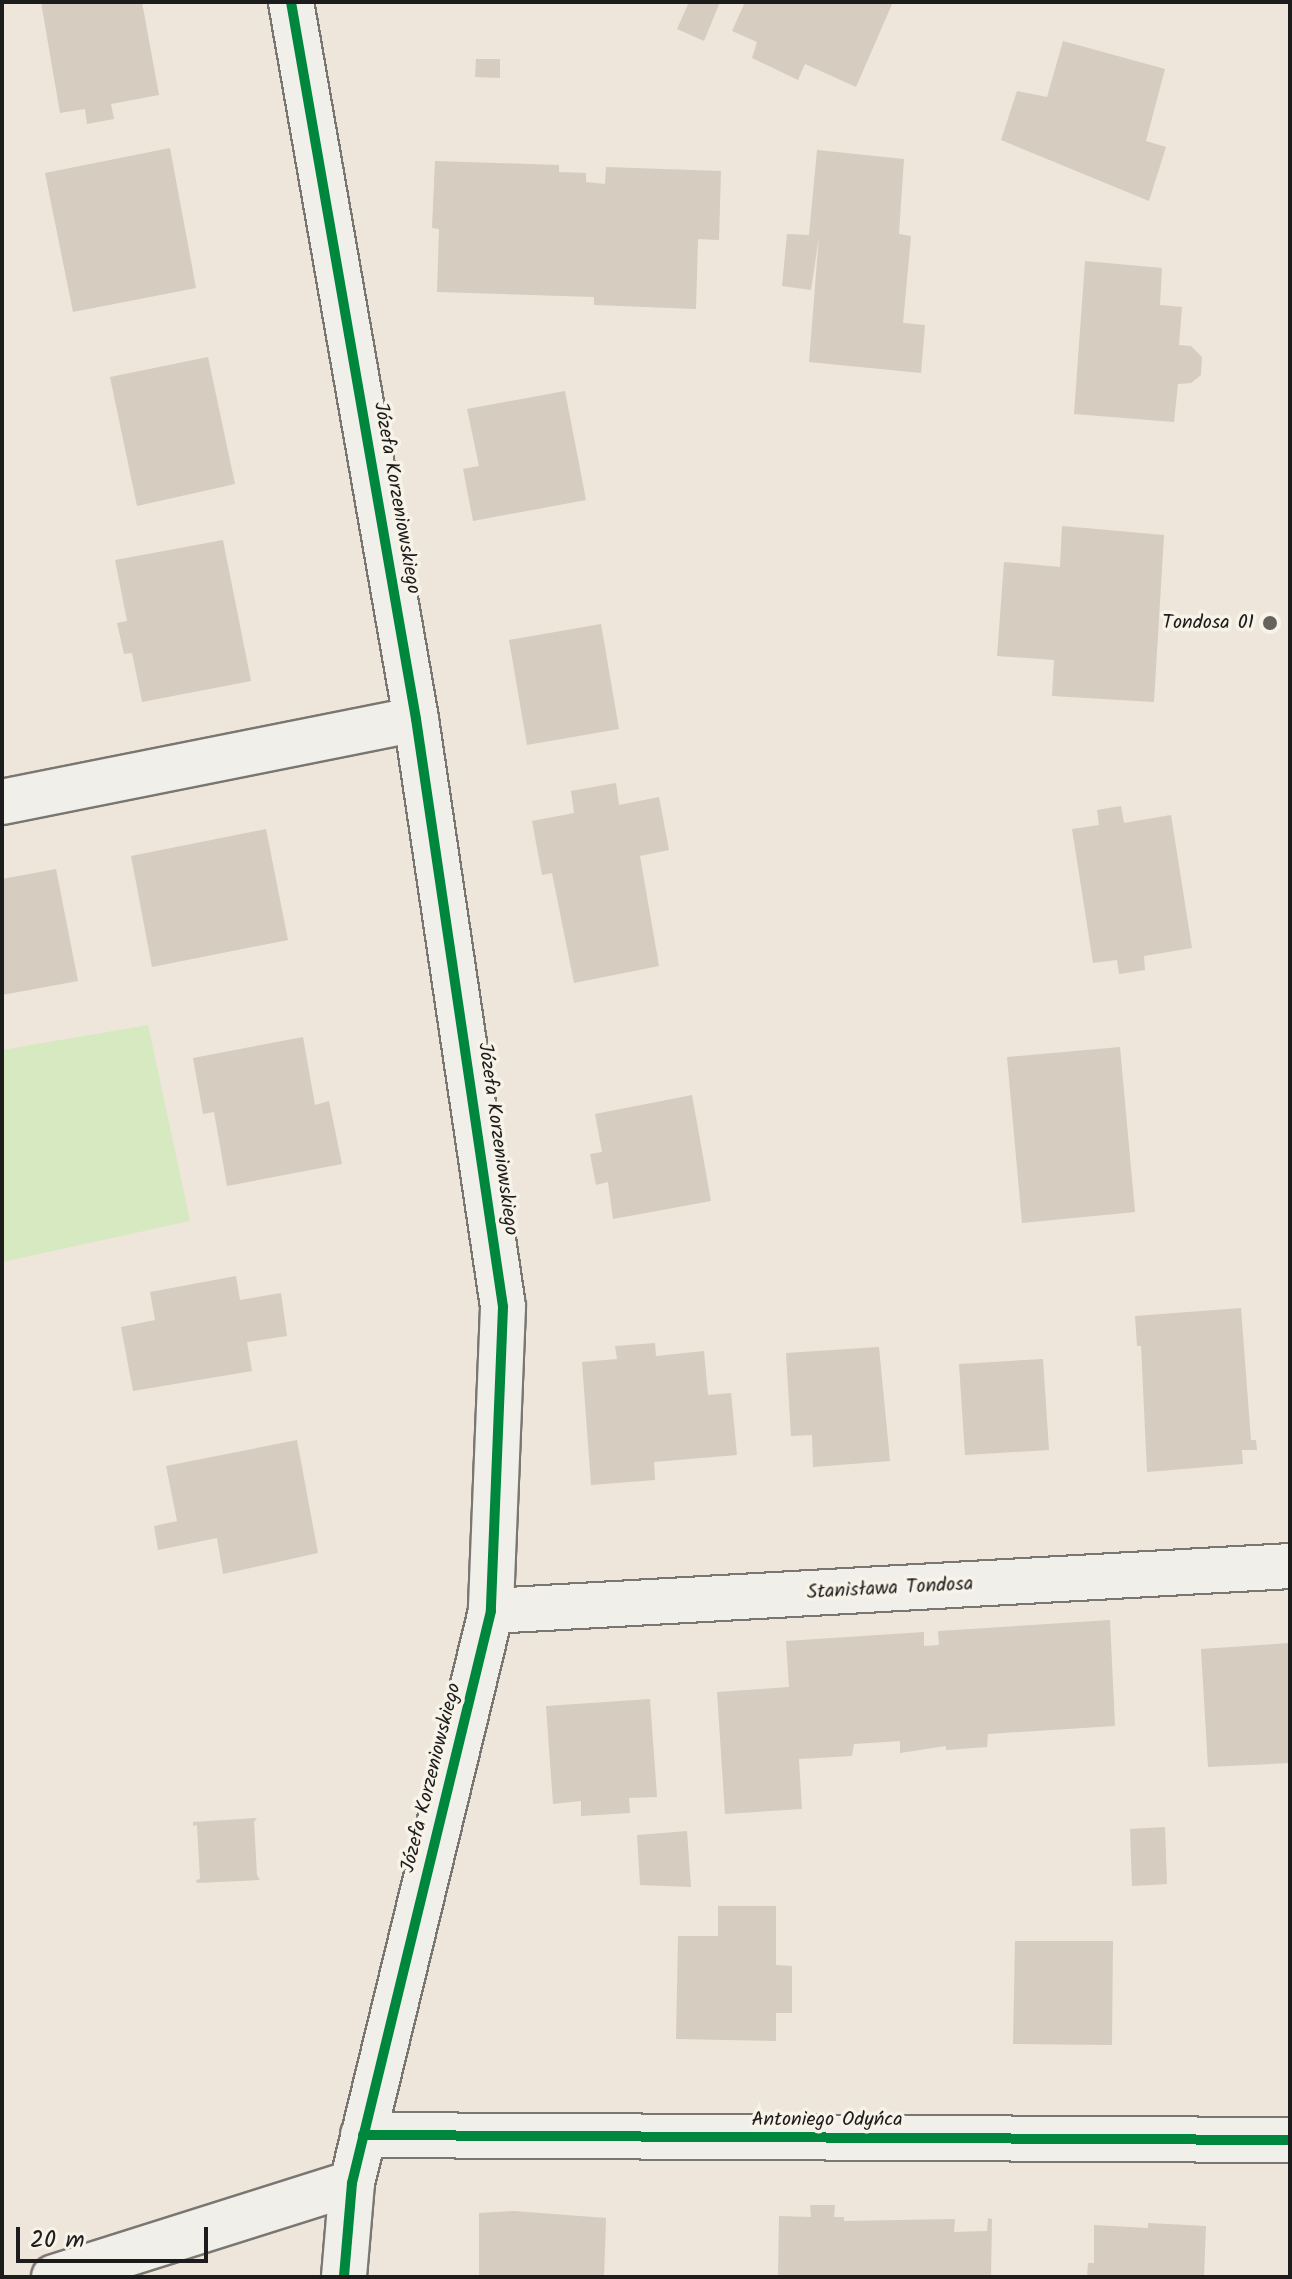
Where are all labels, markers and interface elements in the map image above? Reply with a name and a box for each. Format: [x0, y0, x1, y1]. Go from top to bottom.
street label: Józefa Korzeniowskiego [367, 400, 425, 596]
place label: Tondosa 01 [1162, 611, 1254, 635]
marker: Tondosa 01 [1261, 614, 1279, 632]
street label: Józefa Korzeniowskiego [472, 1041, 522, 1237]
street label: Stanisława Tondosa [806, 1573, 974, 1605]
street label: Józefa Korzeniowskiego [397, 1681, 467, 1875]
street label: Antoniego Odyńca [751, 2108, 903, 2132]
scale bar [20, 2211, 212, 2261]
text: 20 m [30, 2221, 85, 2260]

